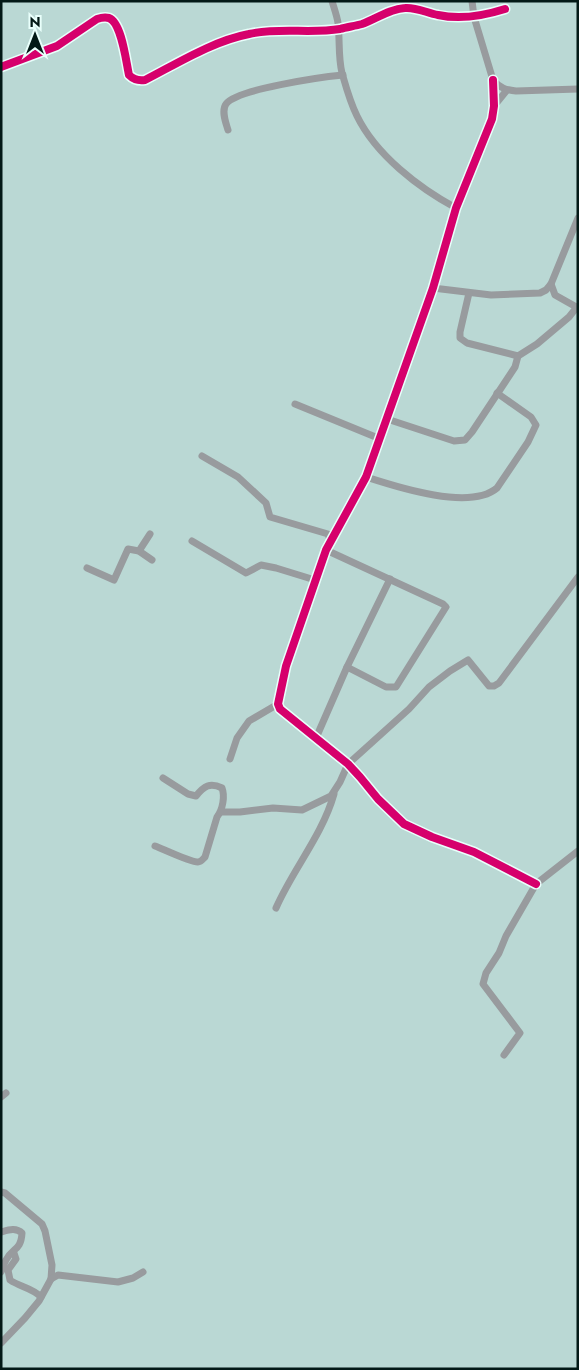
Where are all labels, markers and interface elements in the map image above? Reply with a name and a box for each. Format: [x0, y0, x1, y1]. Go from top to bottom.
north arrow [10, 10, 60, 60]
text: N [29, 12, 41, 32]

